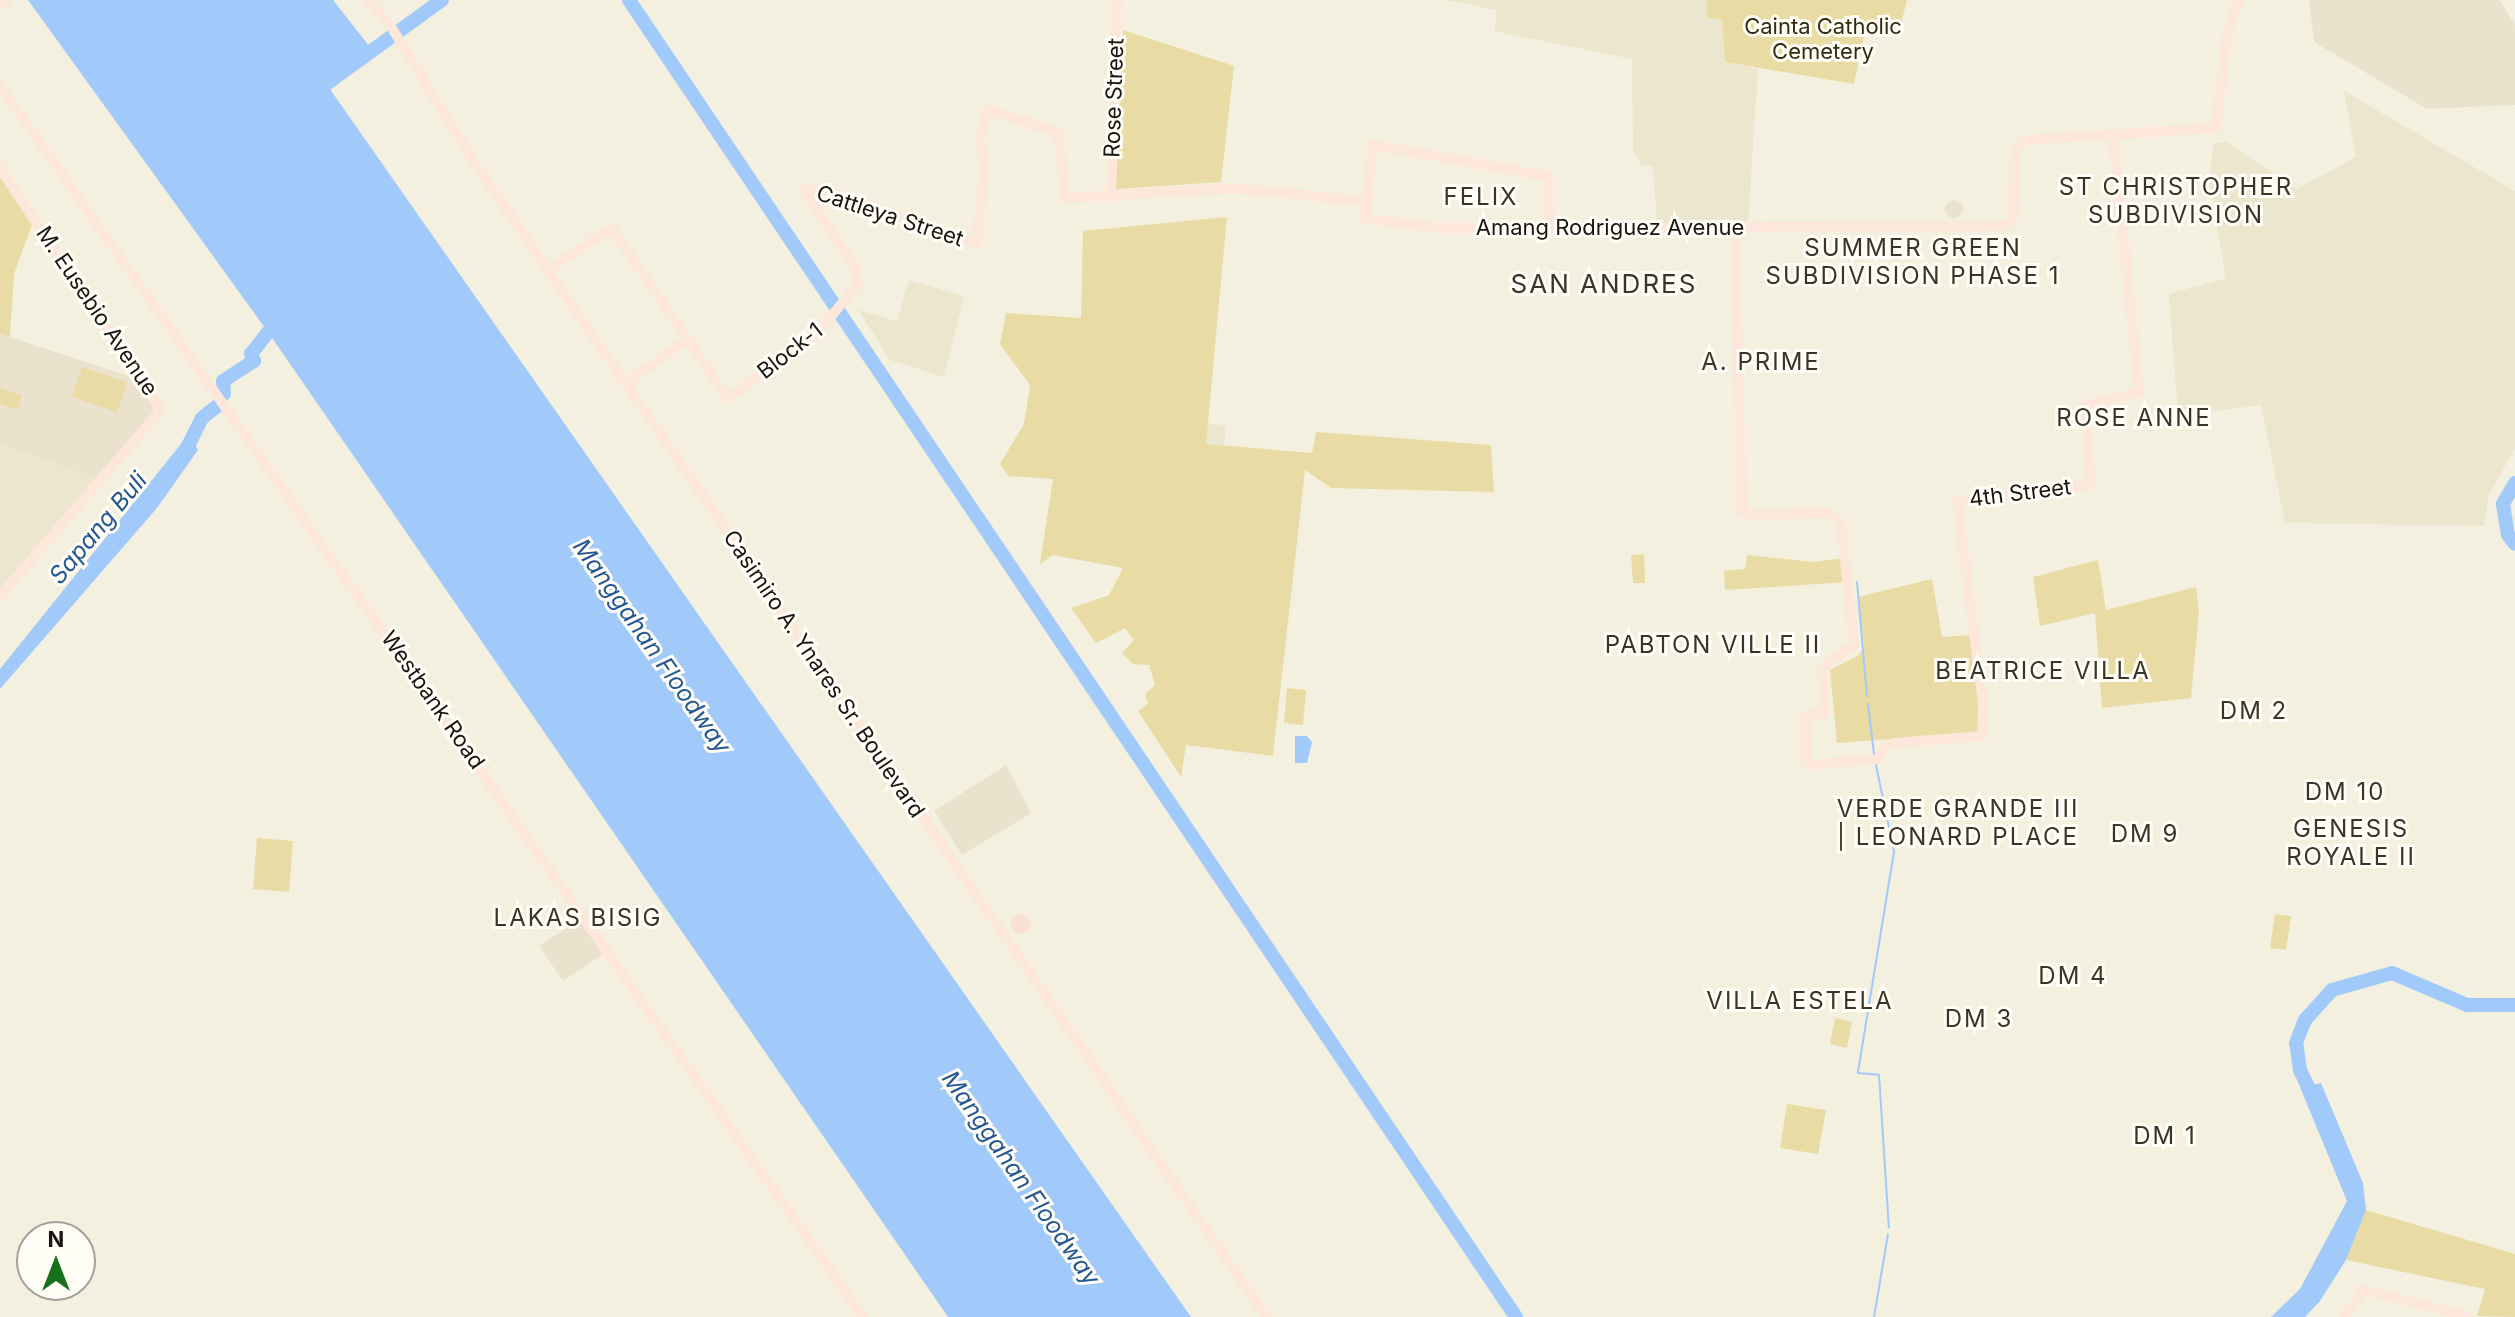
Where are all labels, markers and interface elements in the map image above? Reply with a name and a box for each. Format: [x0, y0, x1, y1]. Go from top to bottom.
park label: Cainta Catholic Cemetery [1744, 13, 1902, 64]
street label: Rose Street [1099, 38, 1129, 158]
district label: ST CHRISTOPHER SUBDIVISION [2059, 173, 2293, 229]
street label: Cattleya Street [813, 180, 967, 252]
district label: FELIX [1444, 183, 1518, 211]
street label: Amang Rodriguez Avenue [1476, 215, 1744, 241]
street label: M. Eusebio Avenue [31, 221, 163, 401]
district label: SUMMER GREEN SUBDIVISION PHASE 1 [1766, 234, 2060, 290]
district label: SAN ANDRES [1511, 268, 1697, 300]
street label: Block-1 [752, 317, 828, 385]
district label: A. PRIME [1701, 348, 1821, 376]
district label: ROSE ANNE [2056, 404, 2212, 432]
water label: Sapang Buli [43, 466, 153, 590]
street label: 4th Street [1967, 474, 2073, 512]
street label: Casimiro A. Ynares Sr. Boulevard [718, 525, 930, 823]
water label: Manggahan Floodway [567, 533, 737, 759]
street label: Westbank Road [376, 626, 490, 774]
district label: PABTON VILLE II [1605, 631, 1821, 659]
district label: BEATRICE VILLA [1935, 657, 2151, 685]
district label: DM 2 [2220, 697, 2288, 725]
district label: DM 10 [2305, 778, 2385, 806]
district label: VERDE GRANDE III | LEONARD PLACE [1837, 795, 2079, 851]
district label: GENESIS ROYALE II [2286, 815, 2416, 871]
district label: DM 9 [2111, 820, 2179, 848]
district label: LAKAS BISIG [494, 904, 662, 932]
district label: DM 4 [2038, 962, 2108, 990]
district label: VILLA ESTELA [1706, 987, 1894, 1015]
district label: DM 3 [1945, 1005, 2013, 1033]
water label: Manggahan Floodway [936, 1065, 1106, 1291]
district label: DM 1 [2133, 1122, 2197, 1150]
north arrow [16, 1221, 96, 1301]
text: N [48, 1226, 64, 1252]

